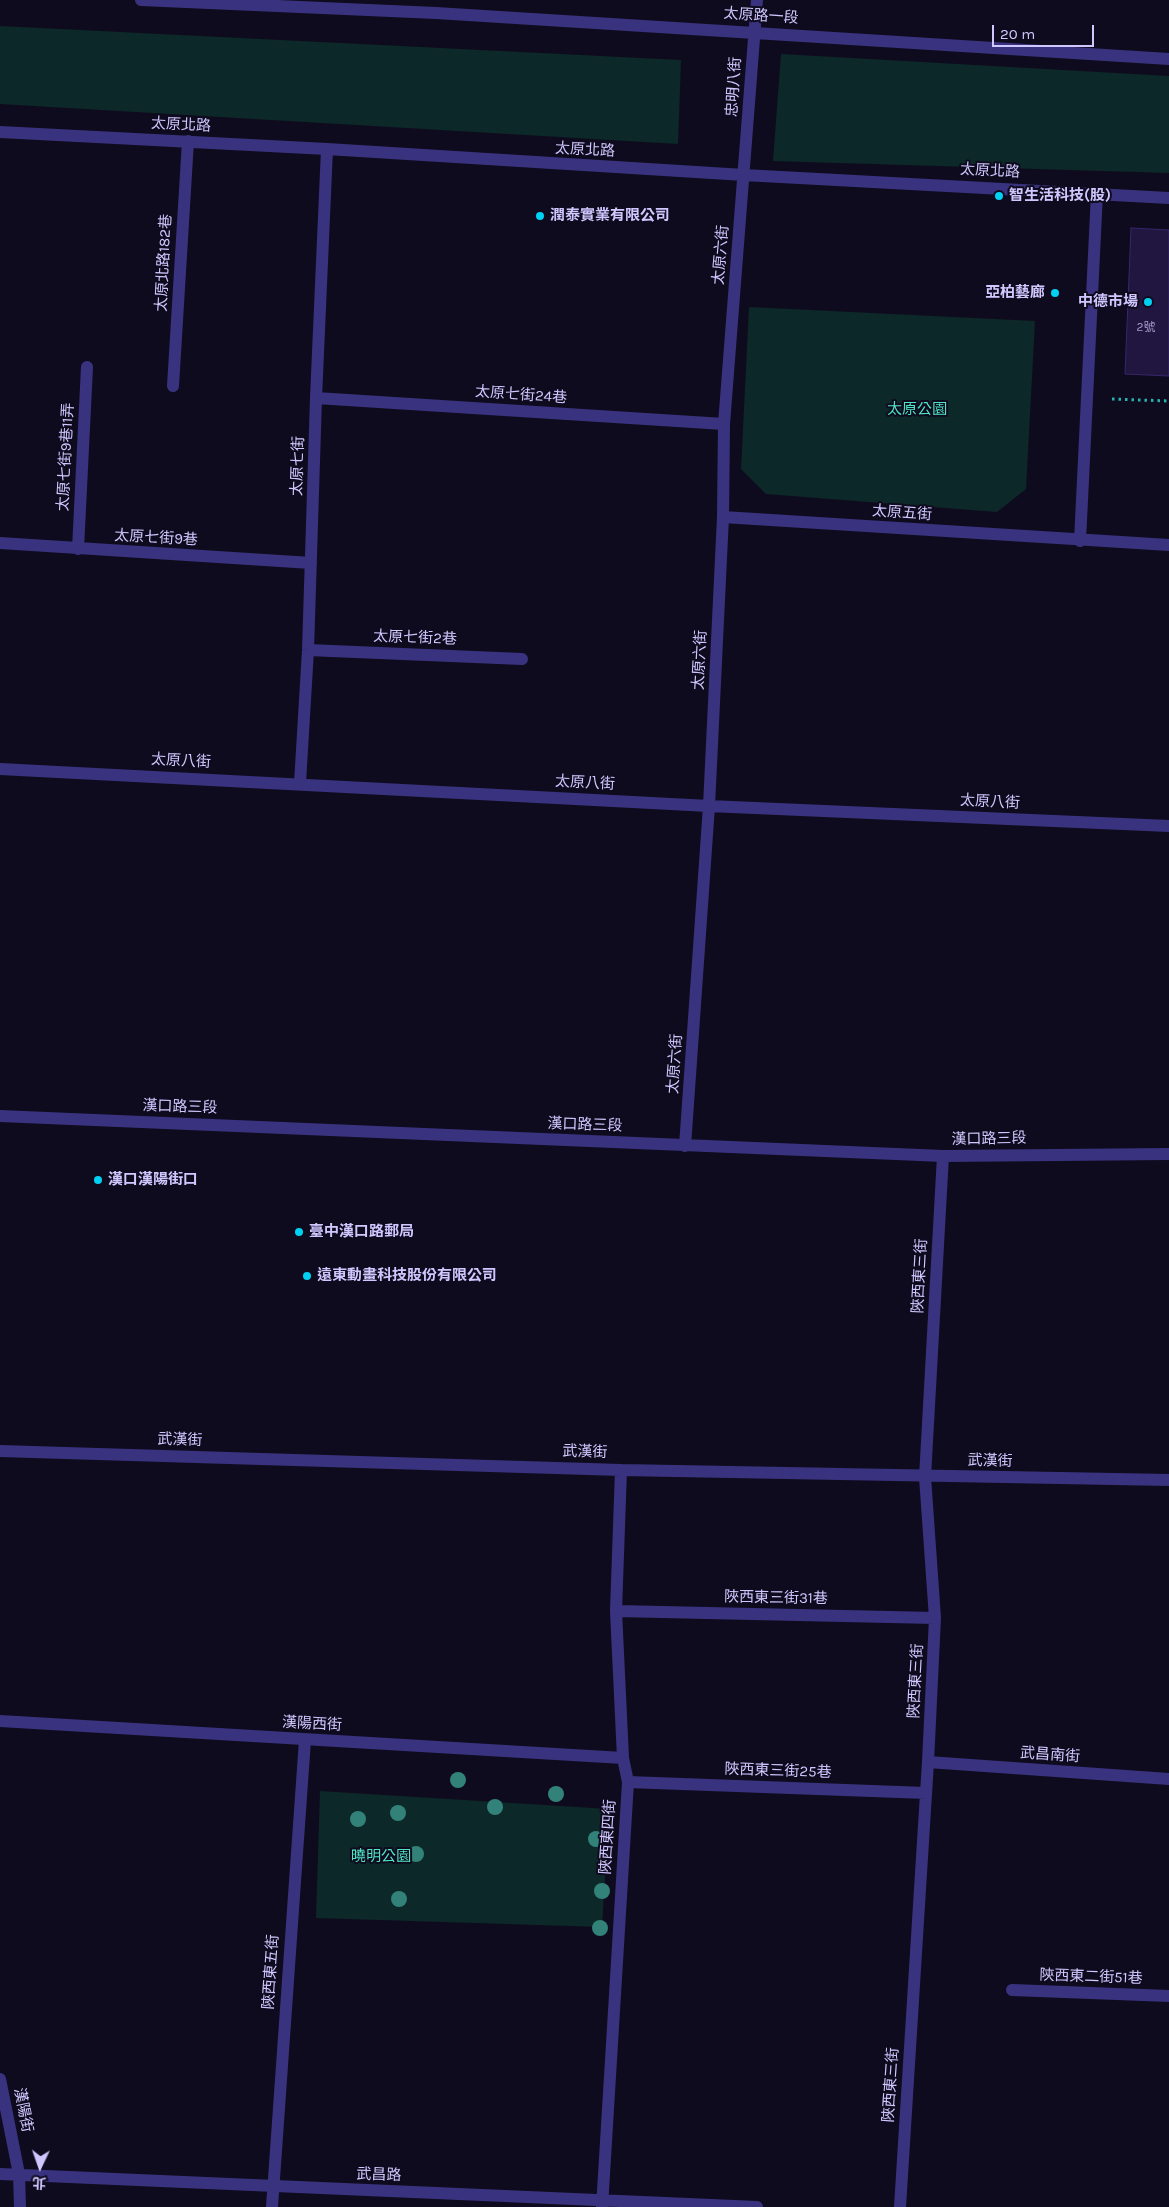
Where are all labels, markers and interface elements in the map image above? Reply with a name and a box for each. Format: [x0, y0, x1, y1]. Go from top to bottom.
street label: 太原路一段 [723, 4, 799, 28]
scale bar [994, 15, 1096, 47]
text: 20 m [1000, 25, 1035, 43]
street label: 忠明八街 [723, 56, 745, 118]
street label: 太原北路 [151, 114, 211, 136]
street label: 太原北路 [555, 139, 615, 161]
street label: 太原北路 [960, 160, 1020, 182]
place label: 智生活科技(股) [1009, 187, 1111, 205]
marker: 智生活科技(股) [993, 190, 1005, 202]
place label: 潤泰實業有限公司 [550, 207, 670, 225]
marker: 潤泰實業有限公司 [534, 210, 546, 222]
street label: 太原北路182巷 [152, 214, 176, 312]
street label: 太原六街 [709, 224, 733, 286]
place label: 亞柏藝廊 [985, 284, 1045, 302]
marker: 亞柏藝廊 [1049, 287, 1061, 299]
place label: 中德市場 [1078, 293, 1138, 311]
marker: 中德市場 [1142, 296, 1154, 308]
house number: 2號 [1137, 321, 1155, 335]
street label: 太原七街24巷 [474, 383, 568, 407]
park label: 太原公園 [887, 401, 947, 419]
street label: 太原七街9巷11弄 [54, 402, 78, 512]
street label: 太原七街 [288, 436, 308, 496]
street label: 太原五街 [871, 502, 933, 524]
street label: 太原七街9巷 [114, 527, 198, 549]
street label: 太原七街2巷 [373, 628, 457, 648]
street label: 太原六街 [689, 630, 711, 690]
street label: 太原八街 [151, 750, 211, 772]
street label: 太原八街 [555, 772, 615, 794]
street label: 太原八街 [960, 791, 1020, 813]
street label: 太原六街 [664, 1033, 686, 1095]
street label: 漢口路三段 [142, 1097, 218, 1117]
street label: 漢口路三段 [547, 1115, 623, 1135]
street label: 漢口路三段 [951, 1129, 1027, 1149]
place label: 漢口漢陽街口 [108, 1171, 198, 1189]
marker: 漢口漢陽街口 [92, 1174, 104, 1186]
place label: 臺中漢口路郵局 [309, 1223, 414, 1241]
marker: 臺中漢口路郵局 [293, 1226, 305, 1238]
street label: 陜西東三街 [909, 1238, 931, 1314]
place label: 遠東動畫科技股份有限公司 [317, 1267, 497, 1285]
marker: 遠東動畫科技股份有限公司 [301, 1270, 313, 1282]
street label: 武漢街 [157, 1430, 203, 1450]
street label: 武漢街 [562, 1442, 608, 1462]
street label: 武漢街 [967, 1452, 1013, 1470]
street label: 陜西東三街31巷 [724, 1588, 828, 1608]
street label: 陜西東三街 [905, 1643, 927, 1719]
street label: 漢陽西街 [282, 1713, 342, 1735]
street label: 武昌南街 [1019, 1744, 1081, 1766]
street label: 陜西東三街25巷 [724, 1760, 832, 1782]
street label: 陜西東四街 [596, 1799, 620, 1875]
park label: 曉明公園 [351, 1848, 411, 1866]
street label: 陝西東五街 [259, 1934, 283, 2010]
street label: 陝西東二街51巷 [1039, 1966, 1143, 1988]
street label: 陜西東三街 [879, 2047, 903, 2123]
street label: 漢陽街 [10, 2086, 36, 2134]
north arrow [15, 2142, 65, 2192]
street label: 武昌路 [356, 2165, 402, 2185]
text: 北 [32, 2174, 47, 2191]

